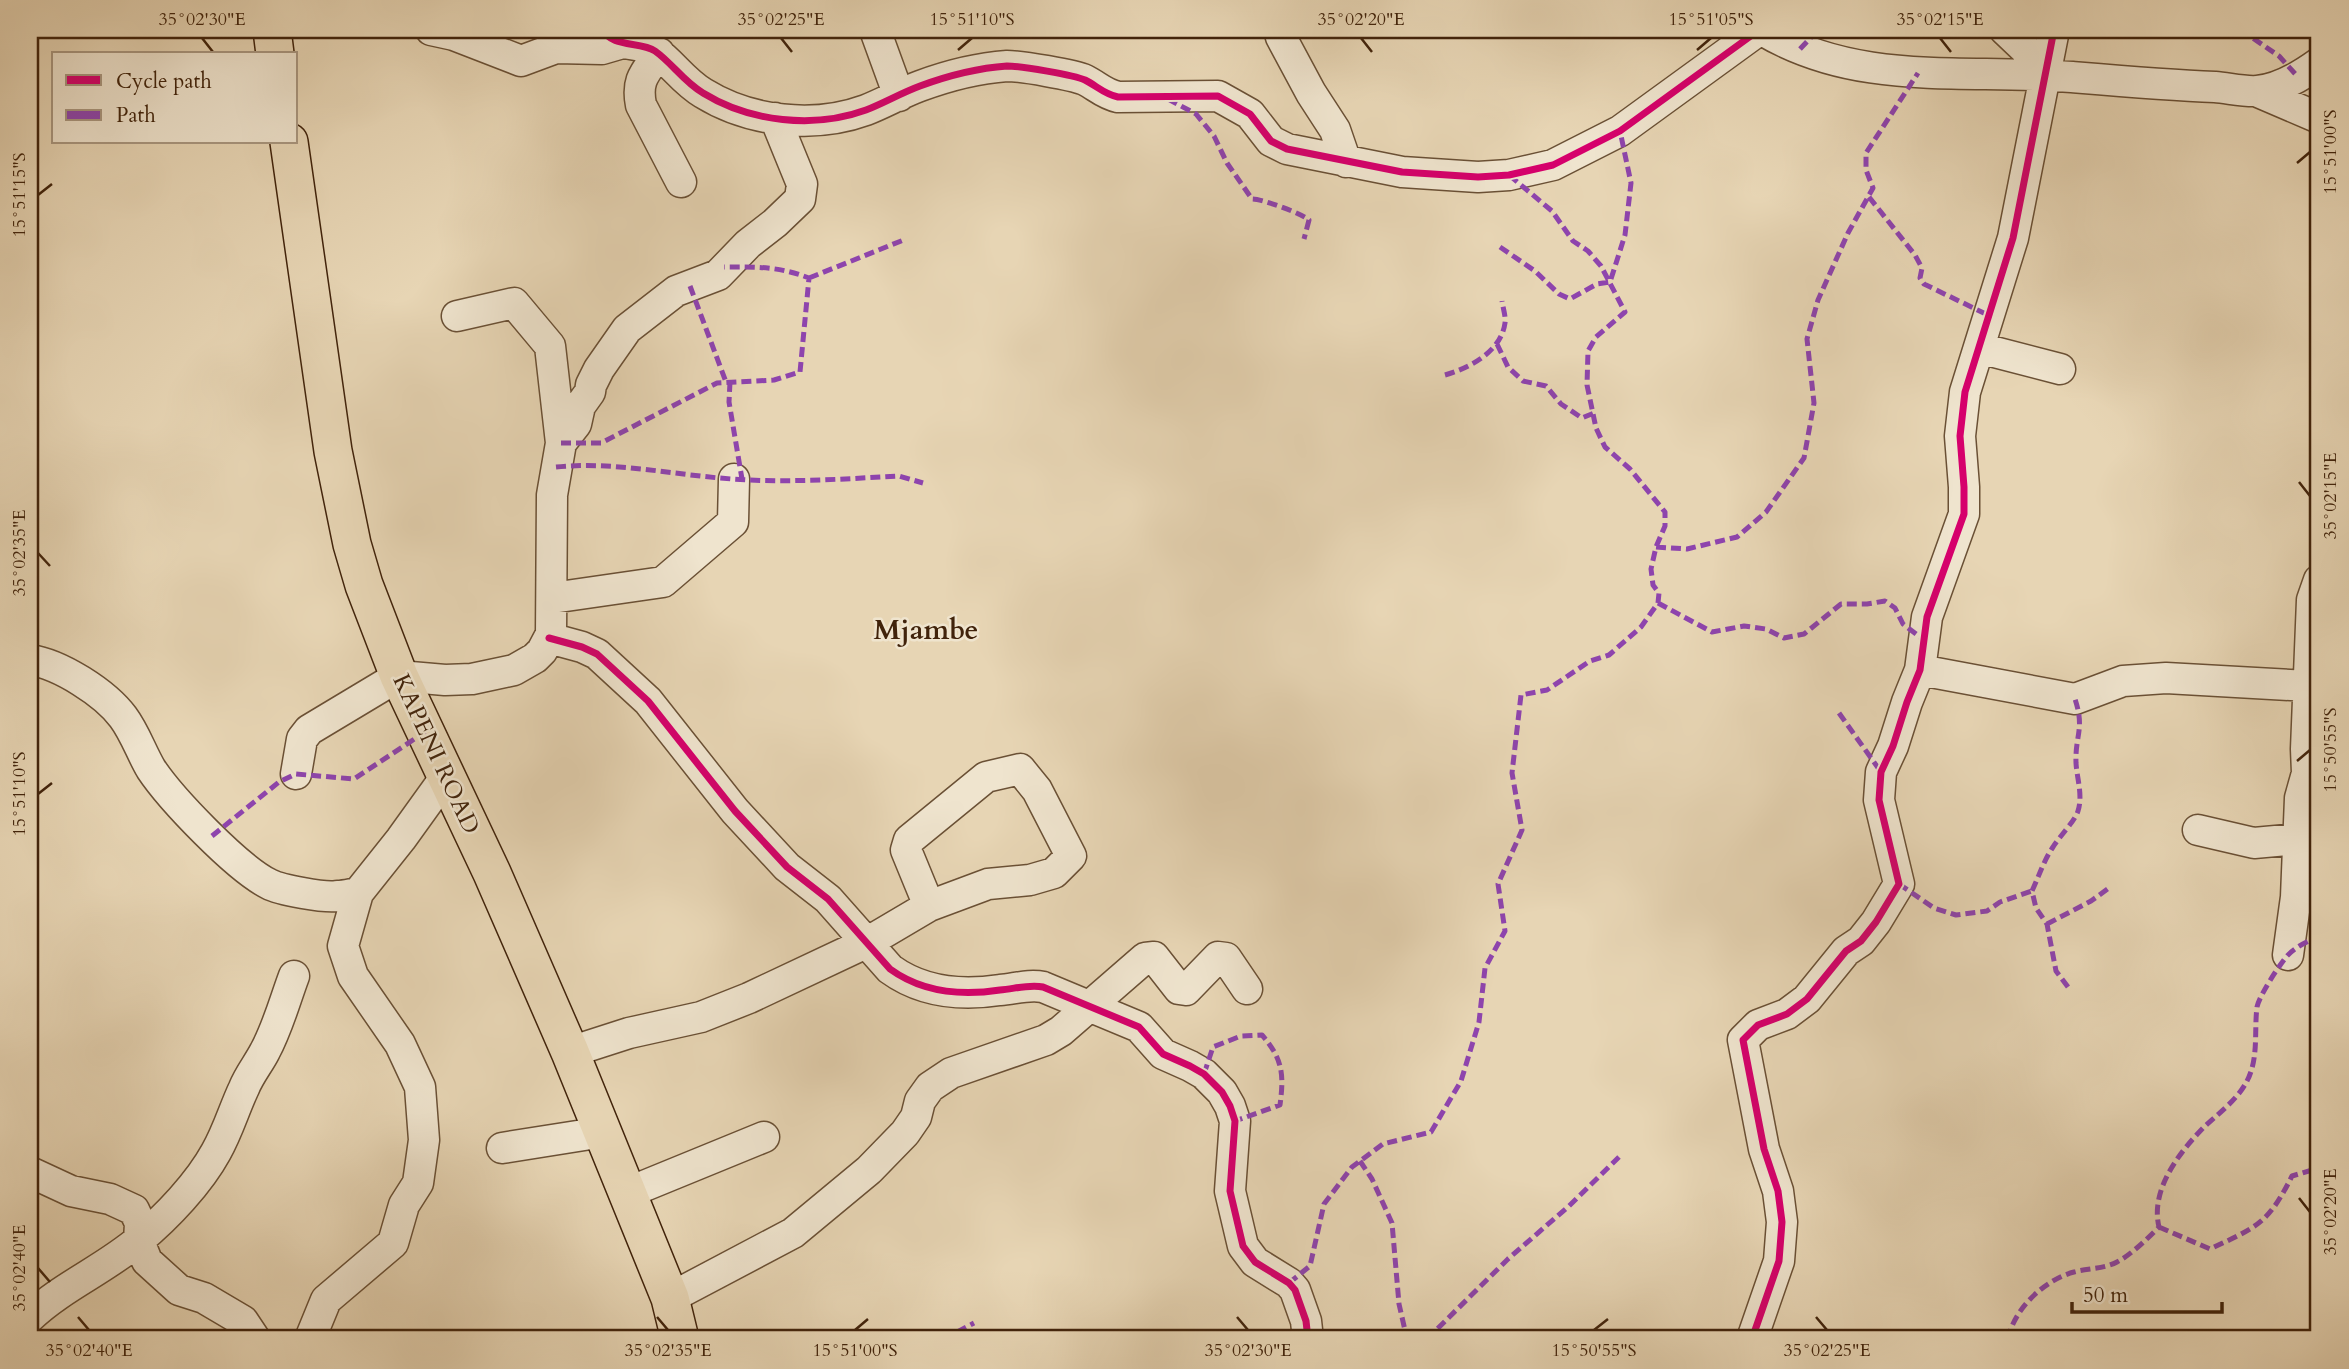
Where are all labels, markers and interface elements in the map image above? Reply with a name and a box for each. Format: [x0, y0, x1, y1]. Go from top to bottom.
text: 35°02'30"E [158, 7, 246, 32]
text: 35°02'25"E [737, 7, 825, 32]
text: 15°51'10"S [930, 7, 1014, 32]
text: 35°02'20"E [1317, 7, 1405, 32]
text: 15°51'05"S [1669, 7, 1753, 32]
text: 35°02'15"E [1896, 7, 1984, 32]
legend [52, 52, 298, 144]
text: Cycle path [116, 67, 212, 96]
text: Path [116, 101, 156, 130]
text: 15°51'00"S [2318, 110, 2343, 194]
text: 15°51'15"S [7, 153, 32, 237]
text: 35°02'15"E [2318, 452, 2343, 540]
text: 35°02'35"E [7, 509, 32, 597]
district label: Mjambe [874, 611, 978, 649]
street label: KAPENI ROAD [384, 669, 488, 839]
text: 15°50'55"S [2318, 708, 2343, 792]
text: 15°51'10"S [7, 752, 32, 836]
text: 35°02'20"E [2318, 1168, 2343, 1256]
text: 35°02'40"E [7, 1224, 32, 1312]
scale bar [2072, 1271, 2223, 1315]
text: 50 m [2083, 1281, 2128, 1310]
text: 35°02'40"E [45, 1338, 133, 1363]
text: 35°02'35"E [624, 1338, 712, 1363]
text: 15°51'00"S [813, 1338, 897, 1363]
text: 35°02'30"E [1204, 1338, 1292, 1363]
text: 15°50'55"S [1552, 1338, 1636, 1363]
text: 35°02'25"E [1783, 1338, 1871, 1363]

